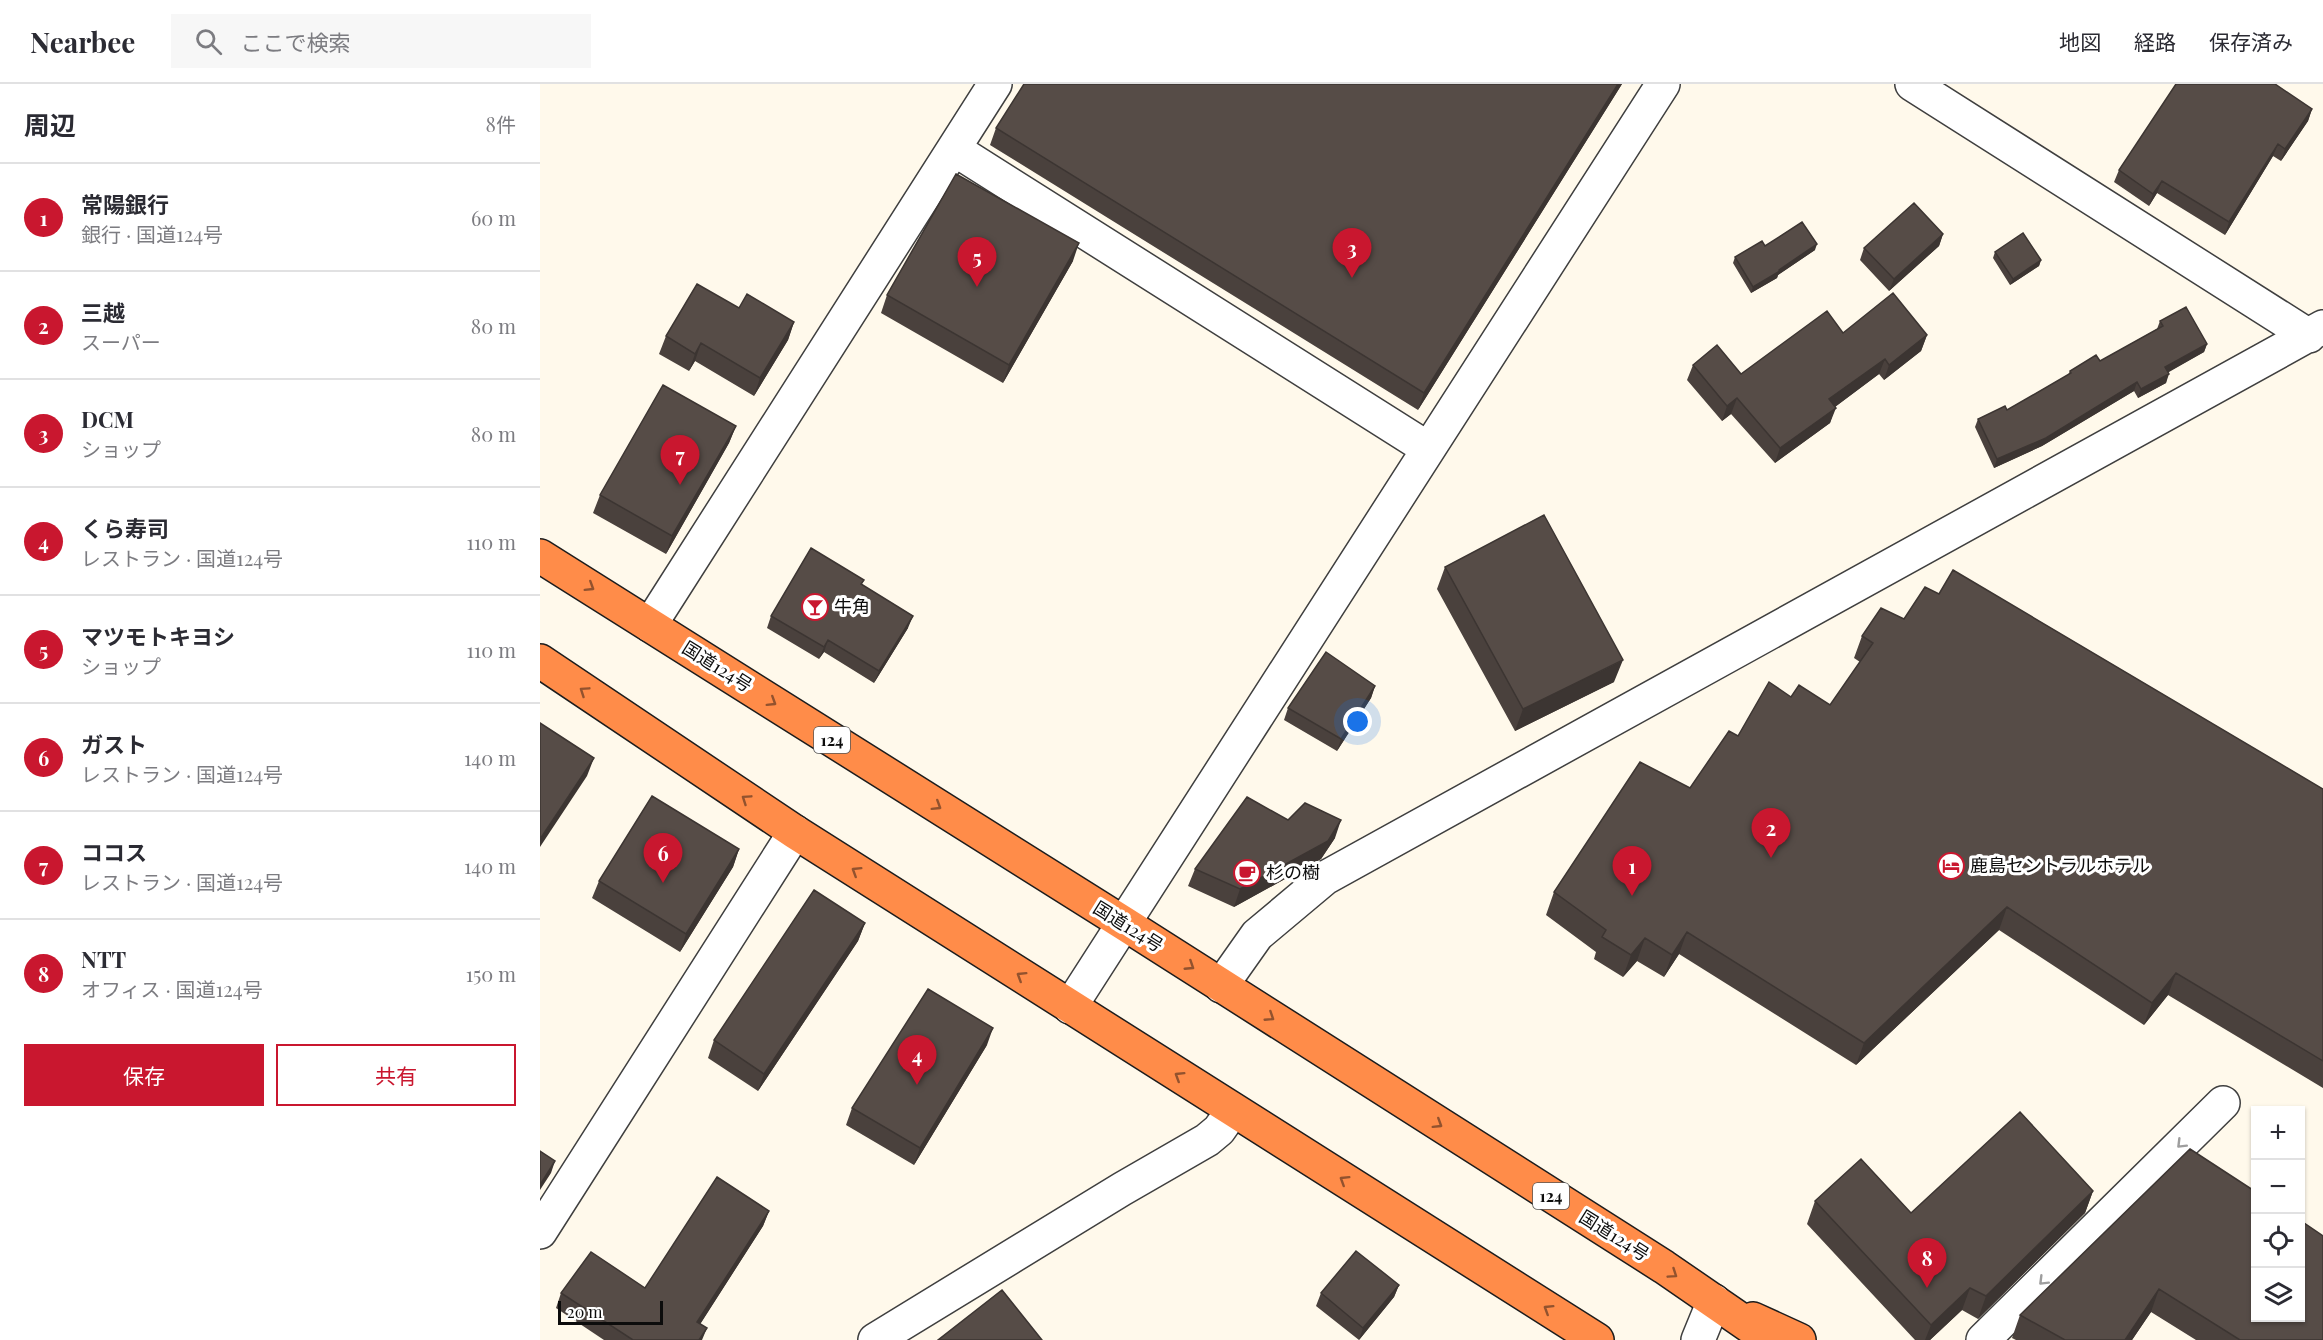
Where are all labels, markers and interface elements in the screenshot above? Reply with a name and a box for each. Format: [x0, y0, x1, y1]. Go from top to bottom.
search box [171, 14, 591, 68]
text: Nearbee [30, 23, 135, 60]
icon: search [192, 25, 225, 58]
text: ここで検索 [240, 27, 350, 57]
text: 地図 [2059, 27, 2101, 55]
text: 経路 [2134, 27, 2176, 55]
text: 保存済み [2209, 27, 2293, 55]
text: 周辺 [24, 107, 76, 142]
text: 8件 [486, 110, 516, 137]
text: 常陽銀行 [81, 189, 169, 219]
text: 1 [40, 204, 47, 231]
text: 60 m [471, 204, 516, 231]
text: 銀行 · 国道124号 [81, 220, 223, 247]
pin: 3 [1332, 228, 1372, 278]
pin: 5 [958, 238, 996, 287]
text: 三越 [81, 297, 125, 327]
text: 2 [38, 312, 49, 339]
text: 80 m [471, 312, 516, 339]
text: スーパー [81, 328, 161, 355]
text: DCM [81, 404, 134, 434]
text: 3 [39, 420, 48, 447]
text: 80 m [471, 420, 516, 447]
text: ショップ [81, 435, 161, 462]
pin: 7 [660, 436, 700, 485]
text: くら寿司 [81, 513, 169, 543]
text: 4 [38, 528, 49, 555]
text: 110 m [466, 528, 516, 555]
text: レストラン · 国道124号 [81, 544, 283, 571]
one-way arrow [583, 580, 594, 591]
bar icon: 牛角 [800, 592, 830, 622]
place label: 牛角 [834, 594, 870, 618]
text: マツモトキヨシ [81, 621, 235, 651]
street label: 国道124号 [678, 635, 757, 697]
text: 5 [39, 636, 48, 663]
text: 110 m [466, 636, 516, 663]
text: ショップ [81, 652, 161, 679]
one-way arrow [580, 687, 591, 698]
one-way arrow [766, 695, 777, 706]
your location [1343, 707, 1372, 736]
road number: 124 [814, 727, 850, 753]
text: ガスト [81, 729, 147, 759]
text: 6 [38, 744, 49, 771]
text: 140 m [464, 744, 516, 771]
text: レストラン · 国道124号 [81, 760, 283, 787]
one-way arrow [742, 796, 753, 807]
one-way arrow [931, 799, 942, 810]
pin: 2 [1752, 808, 1790, 858]
pin: 6 [644, 834, 682, 883]
text: ココス [81, 837, 147, 867]
pin: 1 [1612, 846, 1652, 896]
hotel icon: 鹿島セントラルホテル [1936, 851, 1966, 881]
text: 7 [39, 852, 48, 879]
text: 140 m [464, 852, 516, 879]
place label: 鹿島セントラルホテル [1970, 853, 2150, 877]
cafe icon: 杉の樹 [1232, 858, 1262, 888]
place label: 杉の樹 [1266, 860, 1320, 884]
one-way arrow [852, 867, 862, 879]
text: レストラン · 国道124号 [81, 868, 283, 895]
street label: 国道124号 [1089, 895, 1168, 957]
text: NTT [81, 944, 126, 974]
one-way arrow [1184, 959, 1195, 970]
text: 8 [38, 960, 49, 987]
text: 150 m [466, 960, 516, 987]
one-way arrow [1017, 971, 1027, 983]
text: オフィス · 国道124号 [81, 975, 263, 1002]
one-way arrow [1264, 1010, 1274, 1022]
pin: 4 [898, 1036, 937, 1085]
button: 保存 [24, 1044, 264, 1106]
button: 共有 [276, 1044, 516, 1106]
one-way arrow [1175, 1071, 1185, 1083]
map controls [2251, 1106, 2305, 1322]
button: + [2251, 1106, 2305, 1160]
one-way arrow [1431, 1117, 1442, 1128]
one-way arrow [2178, 1137, 2188, 1148]
button: − [2251, 1160, 2305, 1214]
one-way arrow [1340, 1175, 1350, 1187]
road number: 124 [1533, 1183, 1569, 1209]
street label: 国道124号 [1575, 1204, 1654, 1266]
button: locate [2251, 1214, 2305, 1268]
pin: 8 [1908, 1238, 1946, 1288]
one-way arrow [1667, 1266, 1678, 1277]
button: layers [2251, 1268, 2305, 1322]
one-way arrow [2039, 1274, 2050, 1285]
scale bar [558, 1298, 663, 1326]
text: 20 m [567, 1301, 602, 1322]
one-way arrow [1543, 1305, 1554, 1316]

